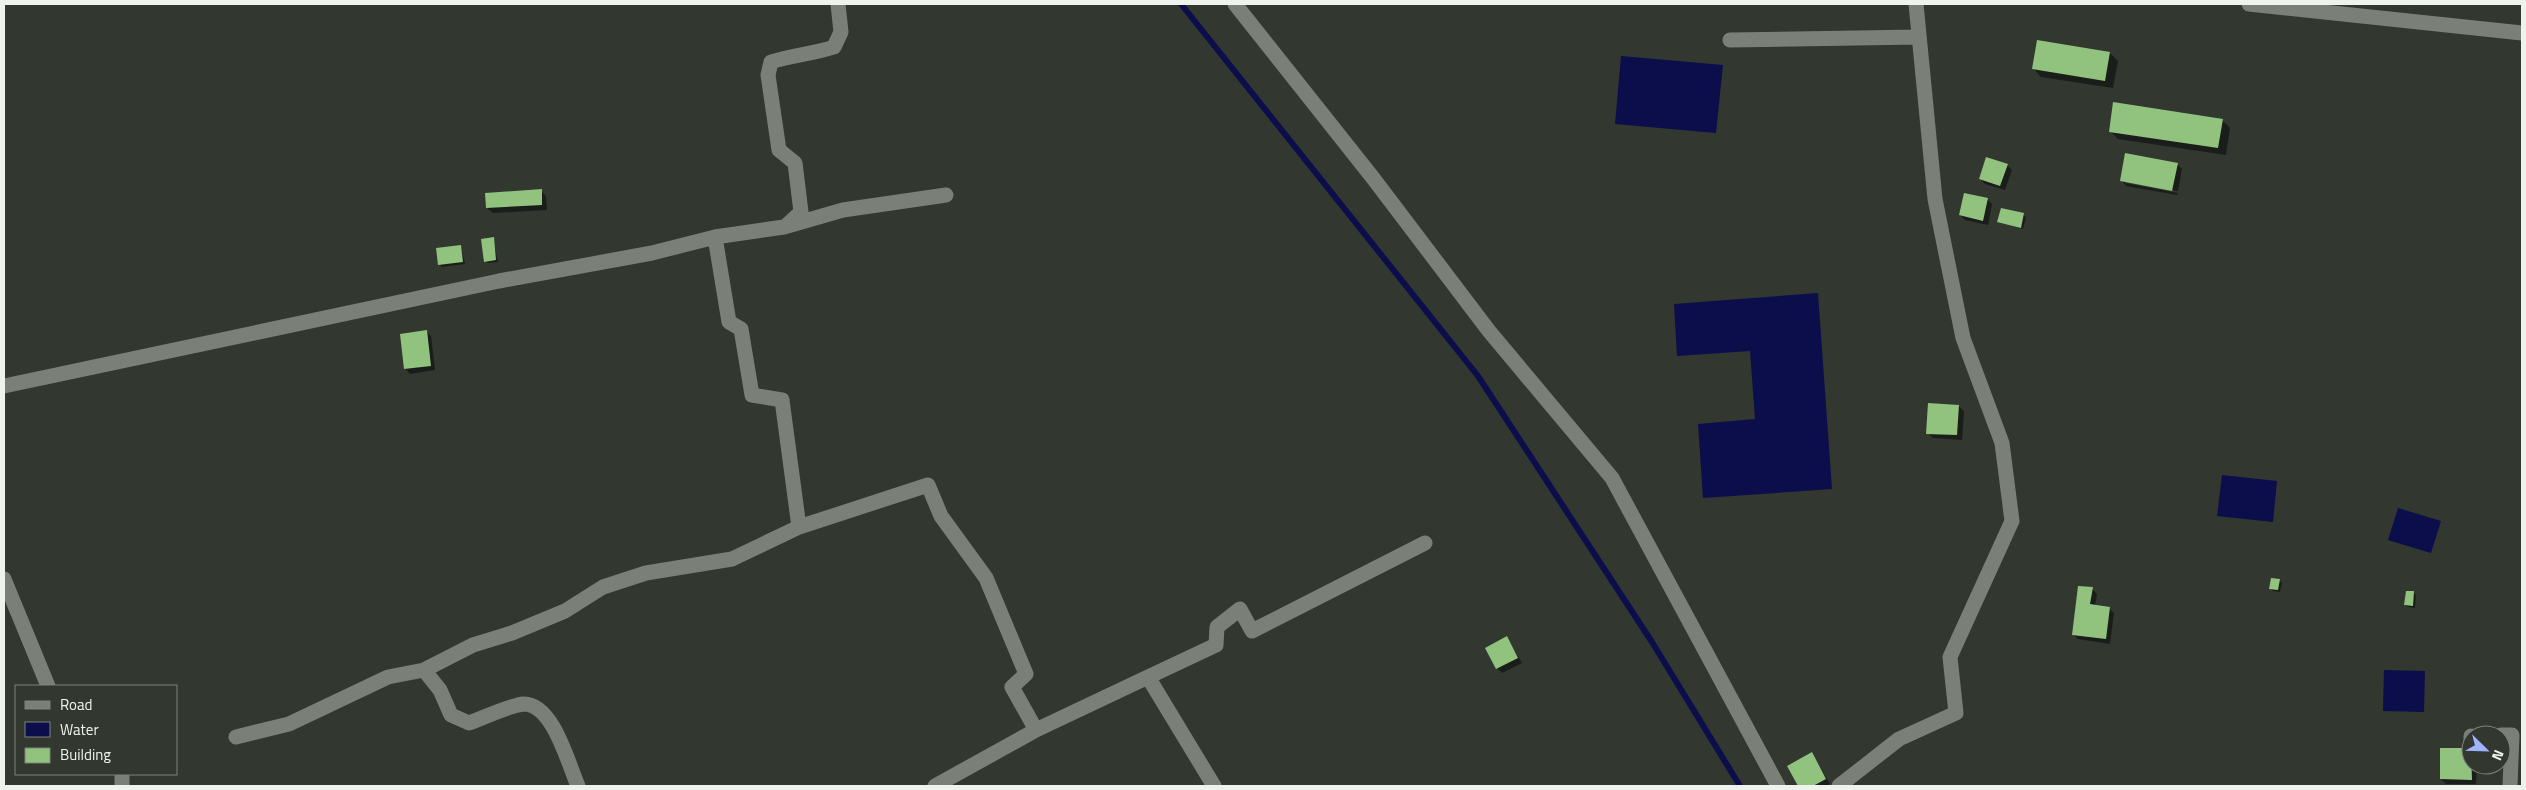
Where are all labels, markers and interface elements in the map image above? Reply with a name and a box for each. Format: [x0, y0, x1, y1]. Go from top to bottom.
legend [15, 685, 178, 775]
text: Road [60, 693, 92, 716]
text: Water [60, 718, 99, 741]
north arrow [2461, 725, 2511, 775]
text: Building [60, 743, 111, 766]
text: N [2487, 747, 2510, 764]

